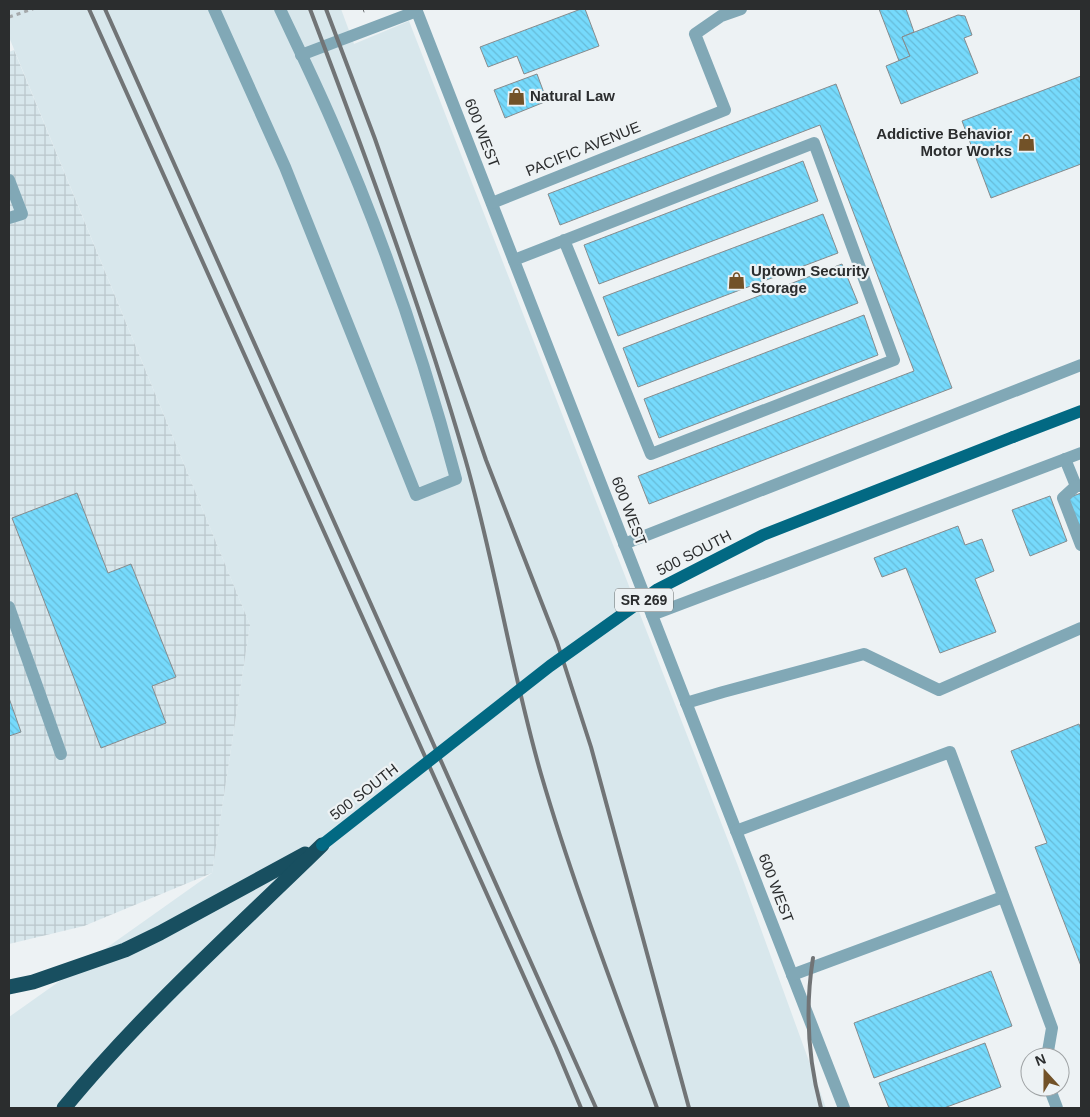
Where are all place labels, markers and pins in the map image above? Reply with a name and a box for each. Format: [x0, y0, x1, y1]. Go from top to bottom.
shop icon: Natural Law [506, 86, 526, 106]
place label: Natural Law [530, 87, 615, 104]
place label: Addictive Behavior Motor Works [876, 125, 1012, 159]
shop icon: Addictive Behavior Motor Works [1016, 133, 1036, 153]
place label: Uptown Security Storage [751, 262, 870, 296]
shop icon: Uptown Security Storage [727, 270, 747, 290]

